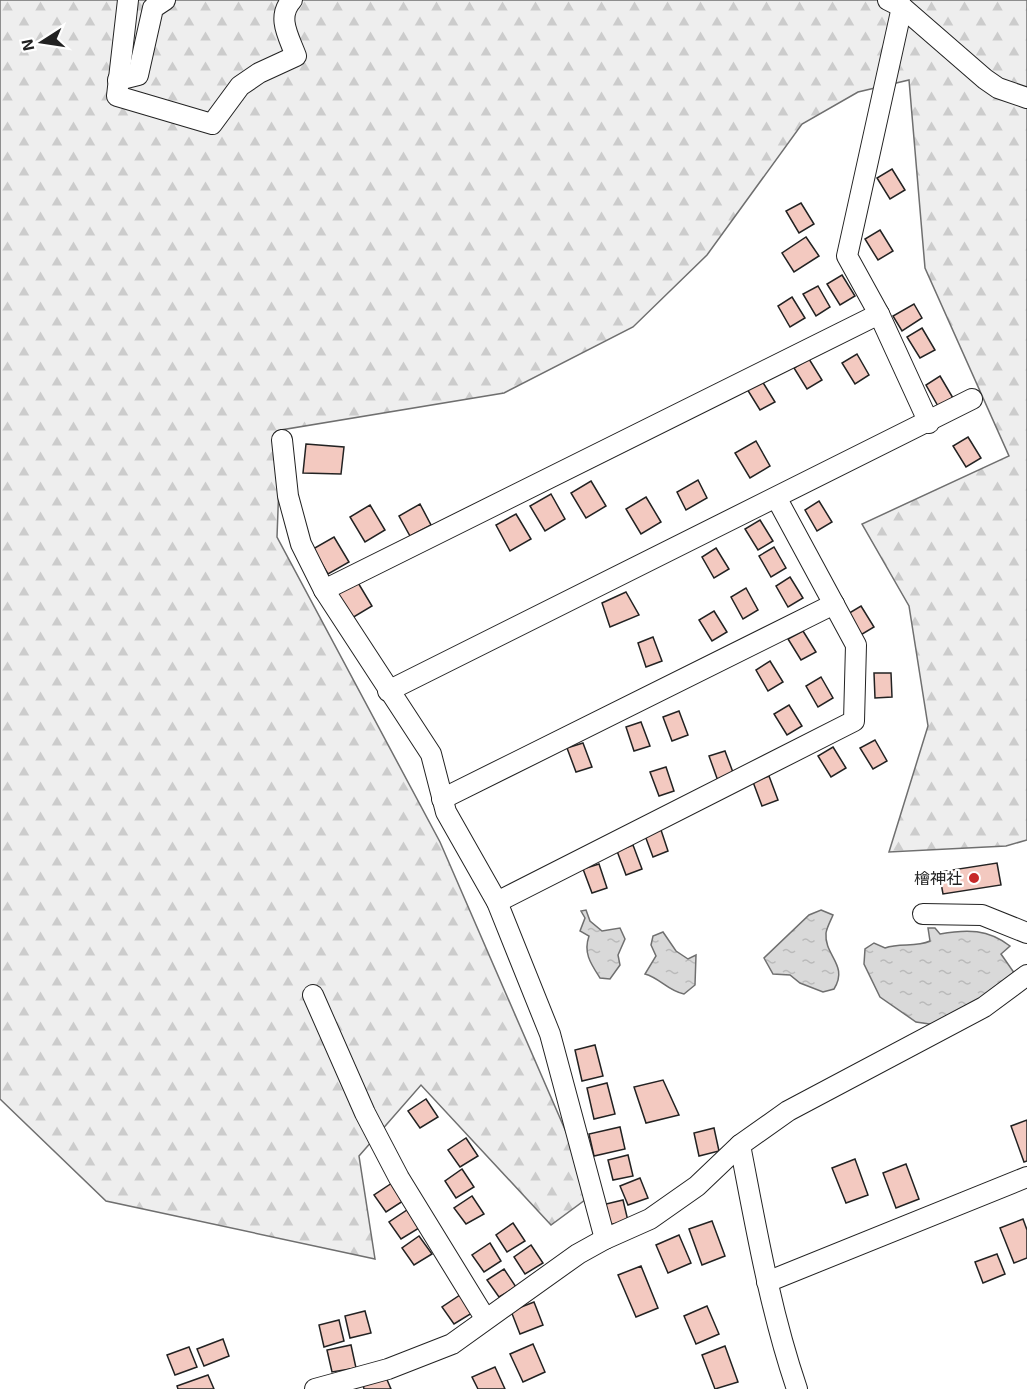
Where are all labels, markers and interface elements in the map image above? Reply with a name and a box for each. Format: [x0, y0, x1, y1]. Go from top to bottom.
north arrow [12, 12, 72, 72]
text: N [16, 38, 37, 53]
place label: 檜神社 [914, 868, 962, 887]
marker: 檜神社 [967, 871, 981, 885]

